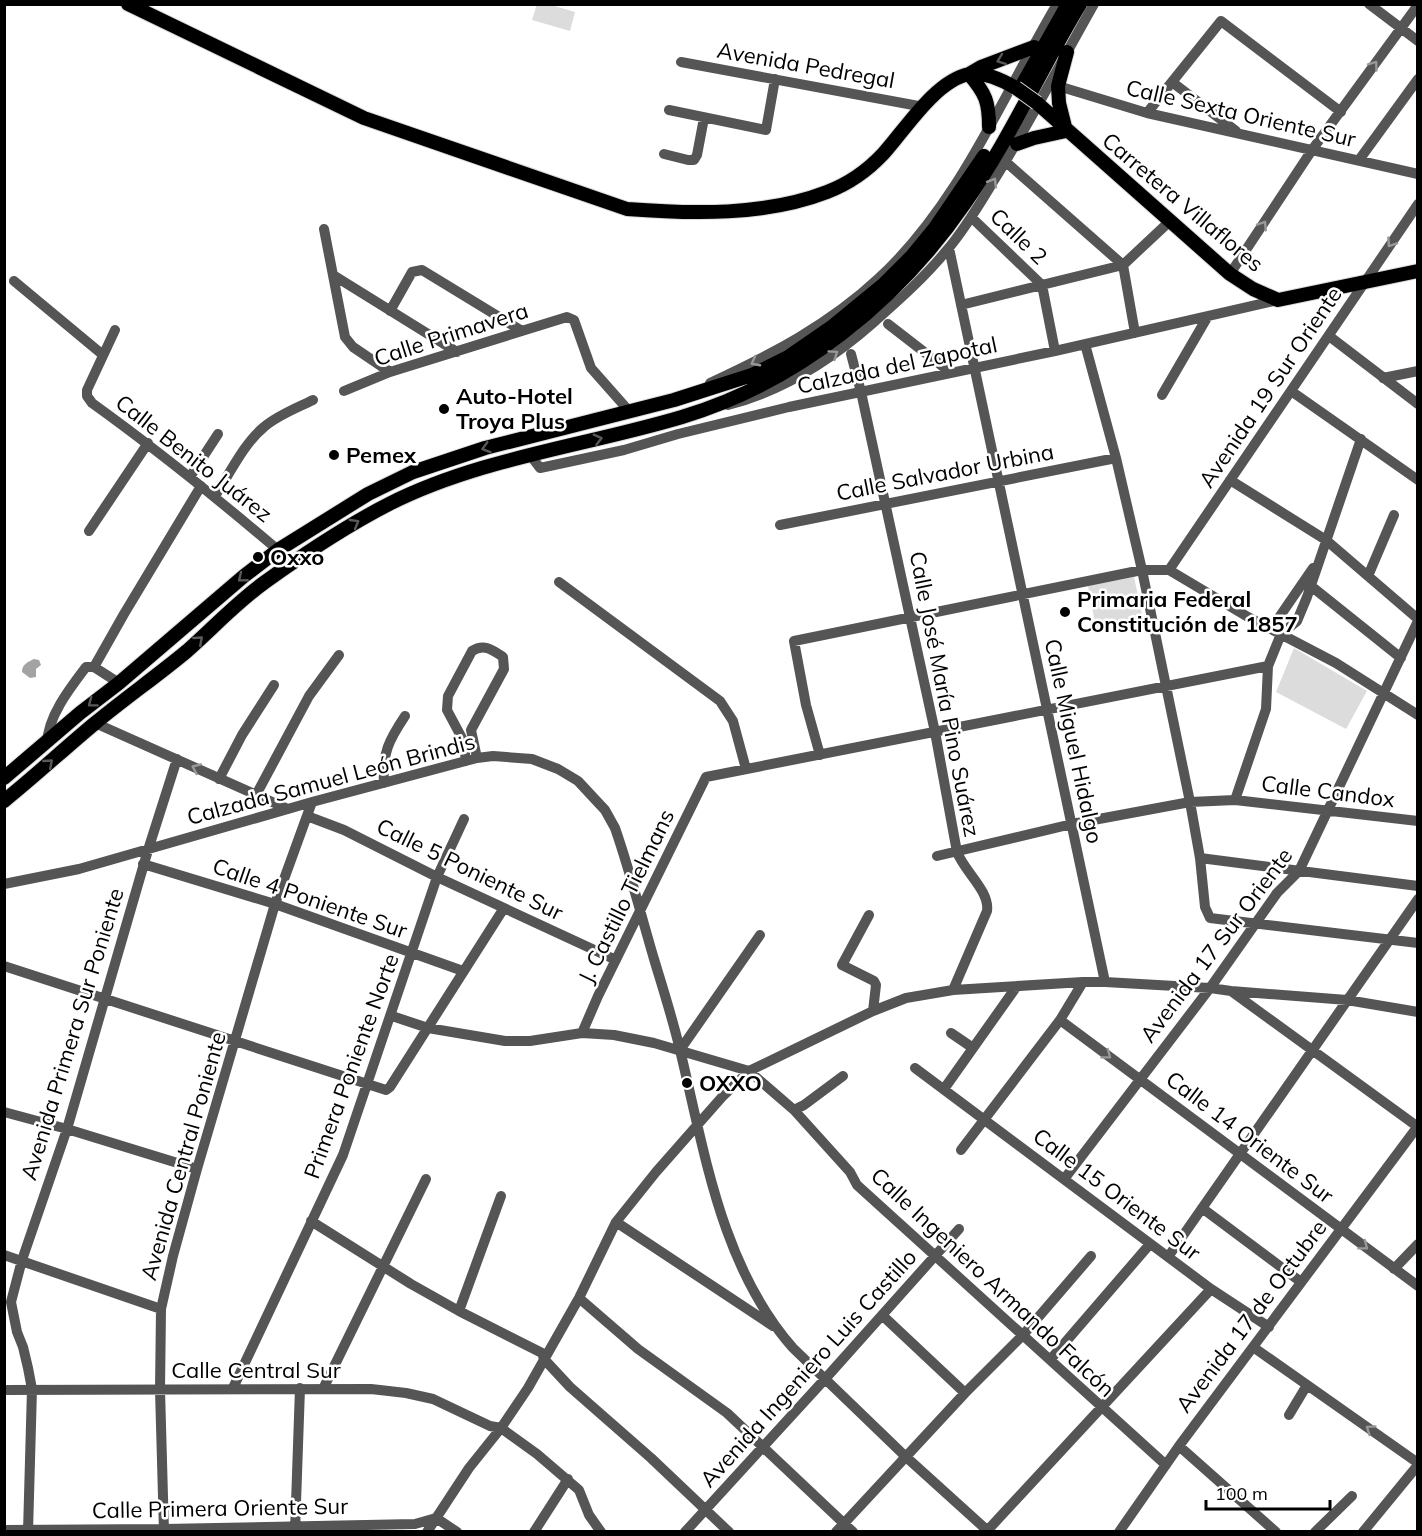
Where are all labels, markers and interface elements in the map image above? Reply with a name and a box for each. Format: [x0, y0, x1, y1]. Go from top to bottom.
street label: Avenida Pedregal [715, 36, 897, 94]
one-way arrow [996, 52, 1007, 65]
one-way arrow [1367, 61, 1378, 72]
street label: Calle Sexta Oriente Sur [1123, 73, 1359, 153]
street label: Carretera Villaflores [1097, 126, 1269, 278]
one-way arrow [986, 177, 997, 188]
street label: Calle 2 [984, 202, 1054, 270]
one-way arrow [1255, 221, 1267, 231]
one-way arrow [1387, 237, 1398, 248]
street label: Avenida 19 Sur Oriente [1192, 281, 1348, 493]
street label: Calle Primavera [370, 296, 532, 372]
street label: Calzada del Zapotal [794, 330, 1000, 400]
one-way arrow [827, 350, 838, 361]
one-way arrow [750, 355, 761, 366]
place label: Auto-Hotel Troya Plus [456, 382, 573, 435]
street label: Calle Benito Juárez [110, 388, 278, 528]
marker: Auto-Hotel Troya Plus [437, 402, 451, 416]
one-way arrow [592, 434, 603, 446]
street label: Calle Salvador Urbina [834, 437, 1056, 507]
place label: Pemex [346, 441, 417, 469]
one-way arrow [482, 441, 492, 453]
marker: Pemex [327, 448, 341, 462]
one-way arrow [349, 519, 360, 531]
place label: Oxxo [270, 543, 324, 571]
street label: Calle José María Pino Suárez [904, 549, 986, 839]
marker: Oxxo [251, 550, 265, 564]
one-way arrow [238, 571, 249, 582]
place label: Primaria Federal Constitución de 1857 [1077, 585, 1298, 638]
marker: Primaria Federal Constitución de 1857 [1058, 605, 1072, 619]
one-way arrow [193, 636, 204, 647]
street label: Calle Miguel Hidalgo [1039, 636, 1109, 846]
one-way arrow [88, 696, 99, 707]
street label: Calzada Samuel León Brindis [184, 727, 478, 831]
one-way arrow [42, 759, 53, 770]
one-way arrow [192, 763, 203, 775]
street label: Calle Candox [1260, 769, 1396, 813]
street label: J. Castillo Tielmans [572, 804, 680, 988]
street label: Calle 5 Poniente Sur [372, 812, 568, 926]
street label: Avenida 17 Sur Oriente [1134, 842, 1298, 1048]
street label: Calle 4 Poniente Sur [209, 852, 411, 944]
street label: Avenida Primera Sur Poniente [14, 885, 130, 1183]
street label: Primera Poniente Norte [297, 950, 405, 1182]
street label: Avenida Central Poniente [134, 1029, 232, 1283]
one-way arrow [1100, 1048, 1111, 1059]
street label: Calle 14 Oriente Sur [1161, 1065, 1339, 1209]
place label: OXXO [699, 1069, 762, 1097]
marker: OXXO [680, 1076, 694, 1090]
street label: Calle 15 Oriente Sur [1028, 1122, 1206, 1266]
street label: Calle Ingeniero Armando Falcón [865, 1161, 1121, 1403]
street label: Avenida 17 de Octubre [1169, 1214, 1333, 1418]
one-way arrow [1357, 1239, 1368, 1250]
street label: Avenida Ingeniero Luis Castillo [694, 1243, 922, 1493]
street label: Calle Central Sur [171, 1356, 341, 1384]
one-way arrow [1365, 1425, 1376, 1436]
scale bar [1206, 1473, 1330, 1511]
text: 100 m [1215, 1482, 1268, 1505]
street label: Calle Primera Oriente Sur [92, 1492, 348, 1524]

